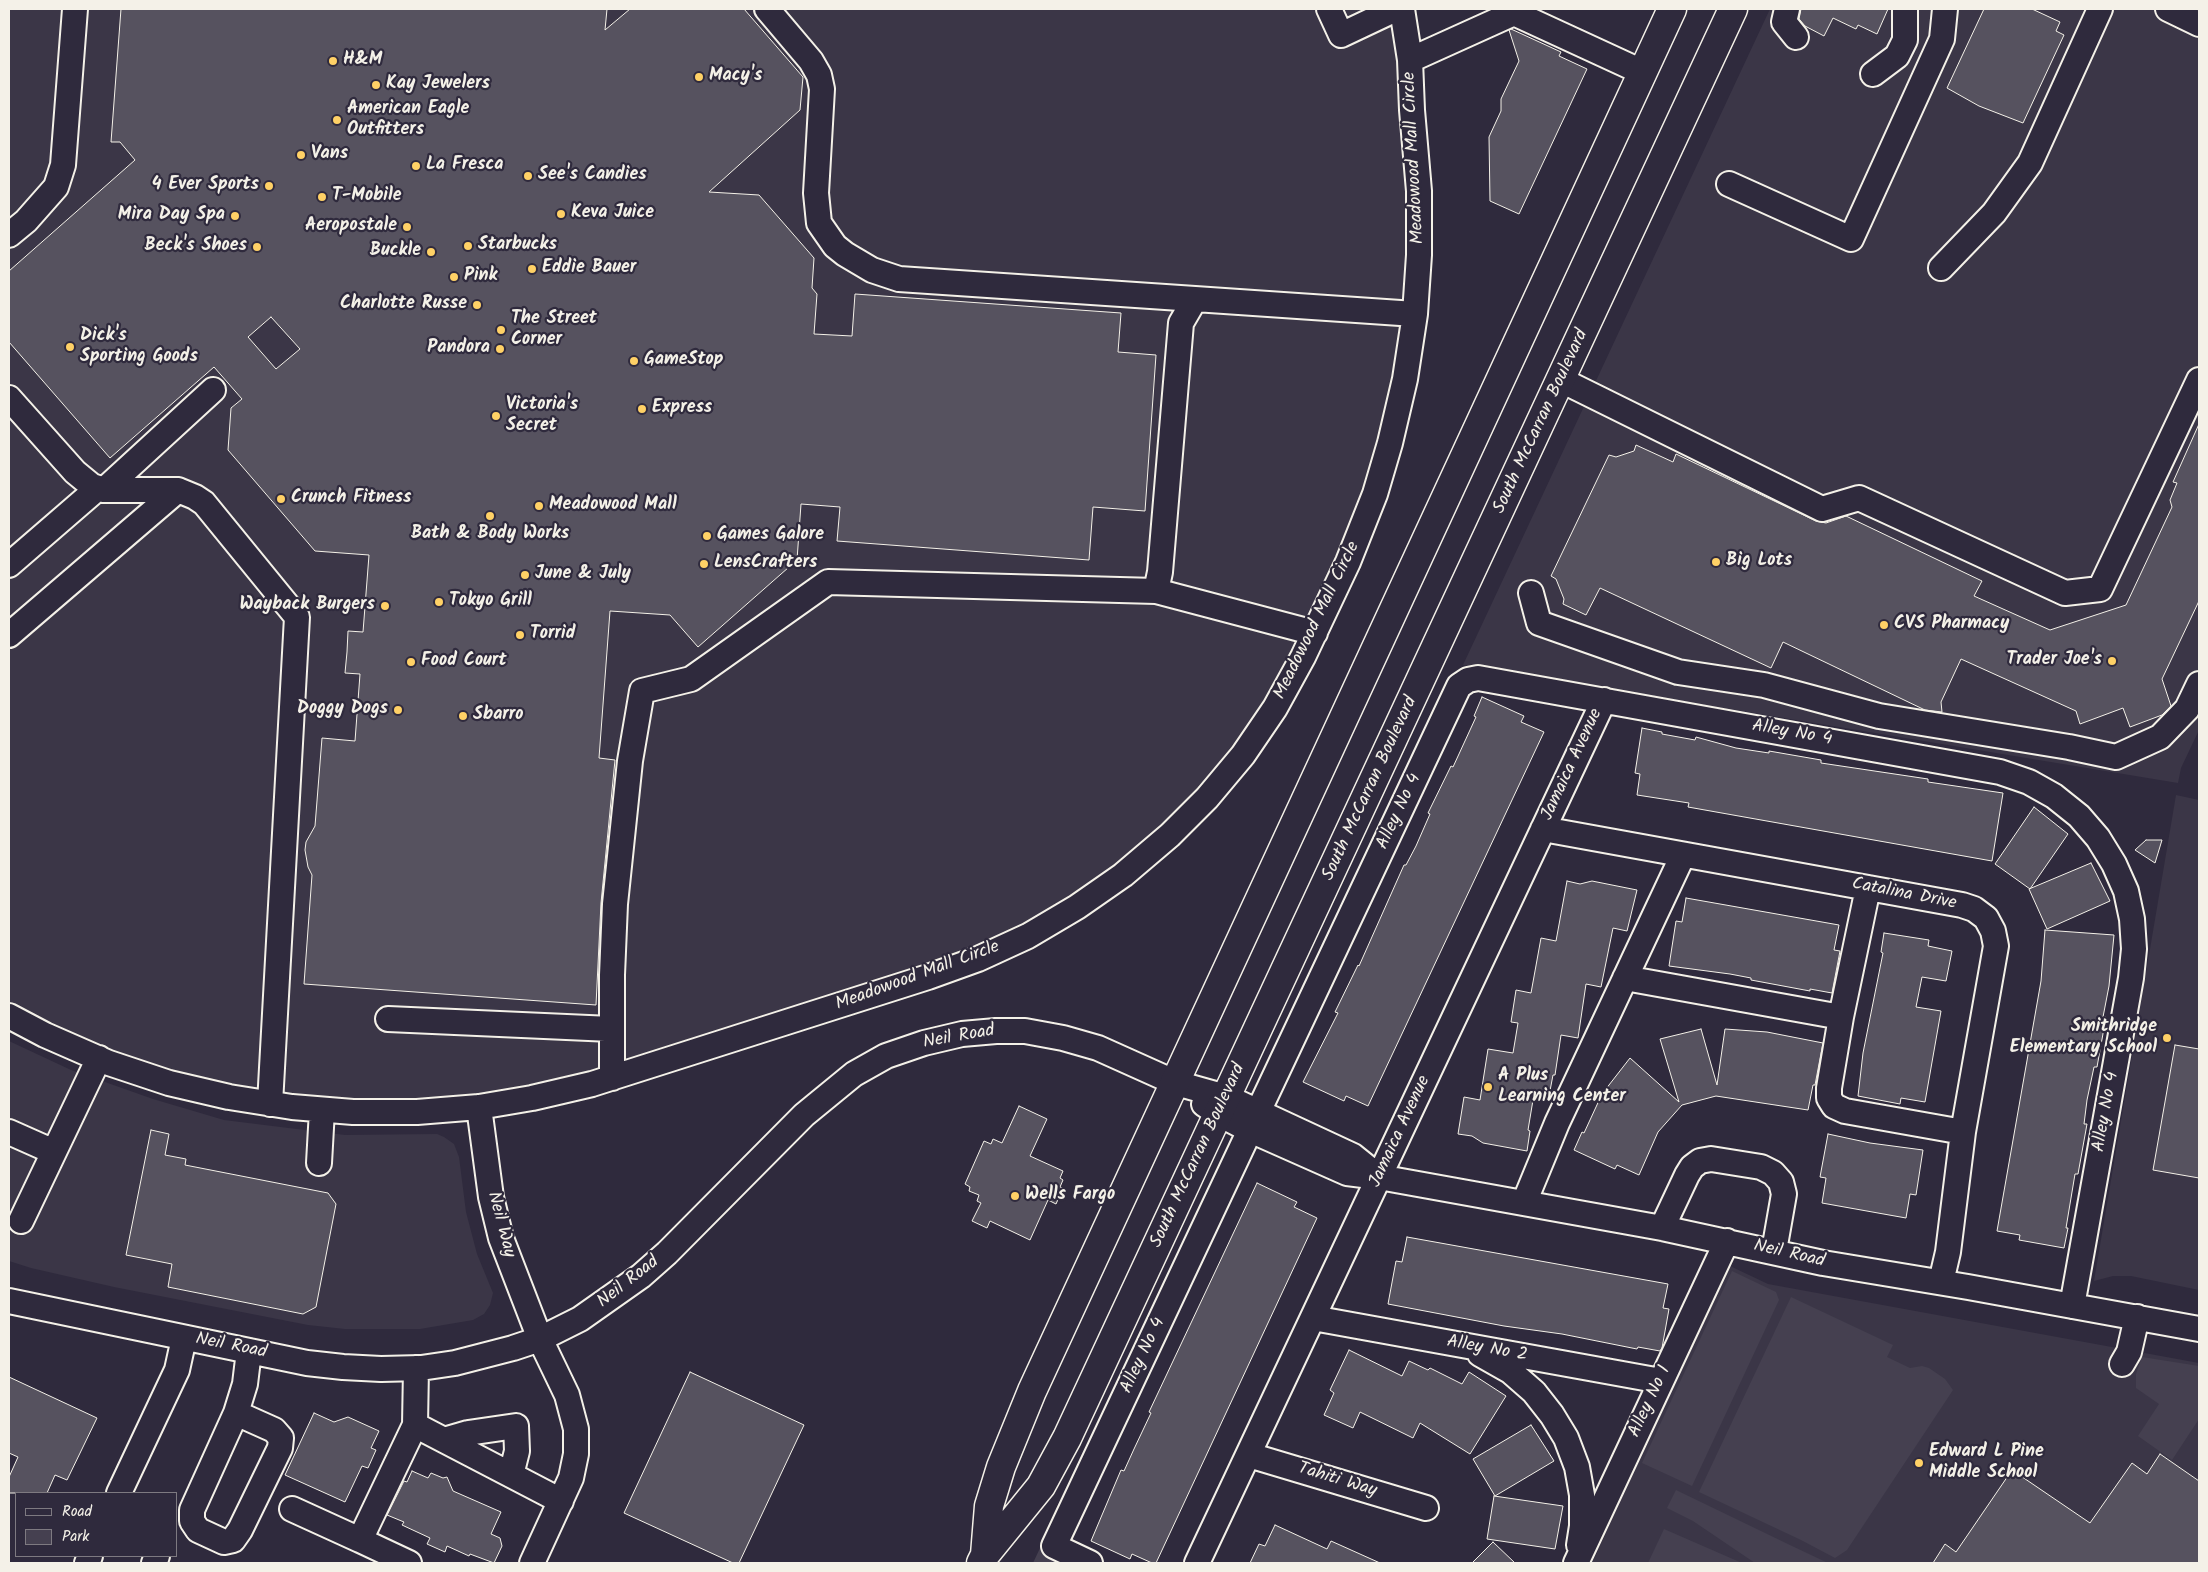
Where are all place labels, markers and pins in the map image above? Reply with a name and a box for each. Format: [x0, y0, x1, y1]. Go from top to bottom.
place label: H&M [343, 50, 382, 72]
marker: H&M [327, 55, 339, 67]
place label: Macy's [709, 66, 762, 88]
marker: Macy's [693, 71, 705, 83]
place label: Kay Jewelers [386, 74, 490, 96]
marker: Kay Jewelers [370, 79, 382, 91]
place label: American Eagle Outfitters [347, 99, 469, 142]
marker: American Eagle Outfitters [331, 114, 343, 126]
place label: Vans [311, 144, 348, 166]
marker: Vans [295, 149, 307, 161]
place label: La Fresca [426, 155, 503, 177]
marker: La Fresca [410, 160, 422, 172]
place label: See's Candies [538, 165, 647, 187]
marker: See's Candies [522, 170, 534, 182]
place label: 4 Ever Sports [152, 175, 259, 197]
marker: 4 Ever Sports [263, 180, 275, 192]
place label: T-Mobile [332, 186, 402, 208]
marker: T-Mobile [316, 191, 328, 203]
place label: Keva Juice [571, 203, 654, 225]
place label: Mira Day Spa [118, 205, 225, 227]
marker: Keva Juice [555, 208, 567, 220]
marker: Mira Day Spa [229, 210, 241, 222]
place label: Aeropostale [305, 216, 397, 238]
marker: Aeropostale [401, 221, 413, 233]
place label: Starbucks [478, 235, 557, 257]
place label: Beck's Shoes [145, 236, 247, 258]
marker: Starbucks [462, 240, 474, 252]
marker: Beck's Shoes [251, 241, 263, 253]
place label: Buckle [370, 241, 421, 263]
marker: Buckle [425, 246, 437, 258]
place label: Eddie Bauer [542, 258, 636, 280]
marker: Eddie Bauer [526, 263, 538, 275]
place label: Pink [464, 266, 497, 288]
marker: Pink [448, 271, 460, 283]
place label: Charlotte Russe [340, 294, 467, 316]
marker: Charlotte Russe [471, 299, 483, 311]
place label: The Street Corner [511, 309, 597, 352]
marker: The Street Corner [495, 324, 507, 336]
place label: Dick's Sporting Goods [80, 326, 198, 368]
place label: Pandora [427, 338, 490, 360]
marker: Dick's Sporting Goods [64, 341, 76, 353]
marker: Pandora [494, 343, 506, 355]
place label: GameStop [644, 350, 723, 372]
marker: GameStop [628, 355, 640, 367]
place label: Victoria's Secret [506, 395, 578, 438]
place label: Express [652, 398, 712, 420]
marker: Express [636, 403, 648, 415]
marker: Victoria's Secret [490, 410, 502, 422]
place label: Crunch Fitness [291, 488, 411, 510]
marker: Crunch Fitness [275, 493, 287, 505]
place label: Meadowood Mall [549, 495, 677, 517]
marker: Meadowood Mall [533, 500, 545, 512]
marker: Bath & Body Works [484, 510, 496, 522]
place label: Bath & Body Works [411, 524, 569, 546]
place label: Games Galore [717, 525, 824, 547]
marker: Games Galore [701, 530, 713, 542]
place label: Big Lots [1726, 551, 1792, 573]
place label: LensCrafters [714, 553, 817, 575]
marker: Big Lots [1710, 556, 1722, 568]
marker: LensCrafters [698, 558, 710, 570]
place label: June & July [535, 564, 631, 586]
marker: June & July [519, 569, 531, 581]
place label: Tokyo Grill [449, 591, 532, 613]
place label: Wayback Burgers [239, 595, 375, 617]
marker: Tokyo Grill [433, 596, 445, 608]
marker: Wayback Burgers [379, 600, 391, 612]
place label: CVS Pharmacy [1894, 614, 2009, 636]
marker: CVS Pharmacy [1878, 619, 1890, 631]
place label: Torrid [530, 624, 575, 646]
marker: Torrid [514, 629, 526, 641]
place label: Trader Joe's [2006, 650, 2102, 672]
place label: Food Court [421, 651, 506, 673]
marker: Trader Joe's [2106, 655, 2118, 667]
marker: Food Court [405, 656, 417, 668]
place label: Doggy Dogs [297, 699, 388, 721]
marker: Doggy Dogs [392, 704, 404, 716]
place label: Sbarro [473, 705, 524, 727]
marker: Sbarro [457, 710, 469, 722]
place label: Smithridge Elementary School [2010, 1017, 2157, 1060]
marker: Smithridge Elementary School [2161, 1032, 2173, 1044]
place label: A Plus Learning Center [1498, 1066, 1626, 1108]
marker: A Plus Learning Center [1482, 1081, 1494, 1093]
place label: Wells Fargo [1025, 1185, 1115, 1207]
marker: Wells Fargo [1009, 1190, 1021, 1202]
place label: Edward L Pine Middle School [1929, 1442, 2044, 1485]
marker: Edward L Pine Middle School [1913, 1457, 1925, 1469]

